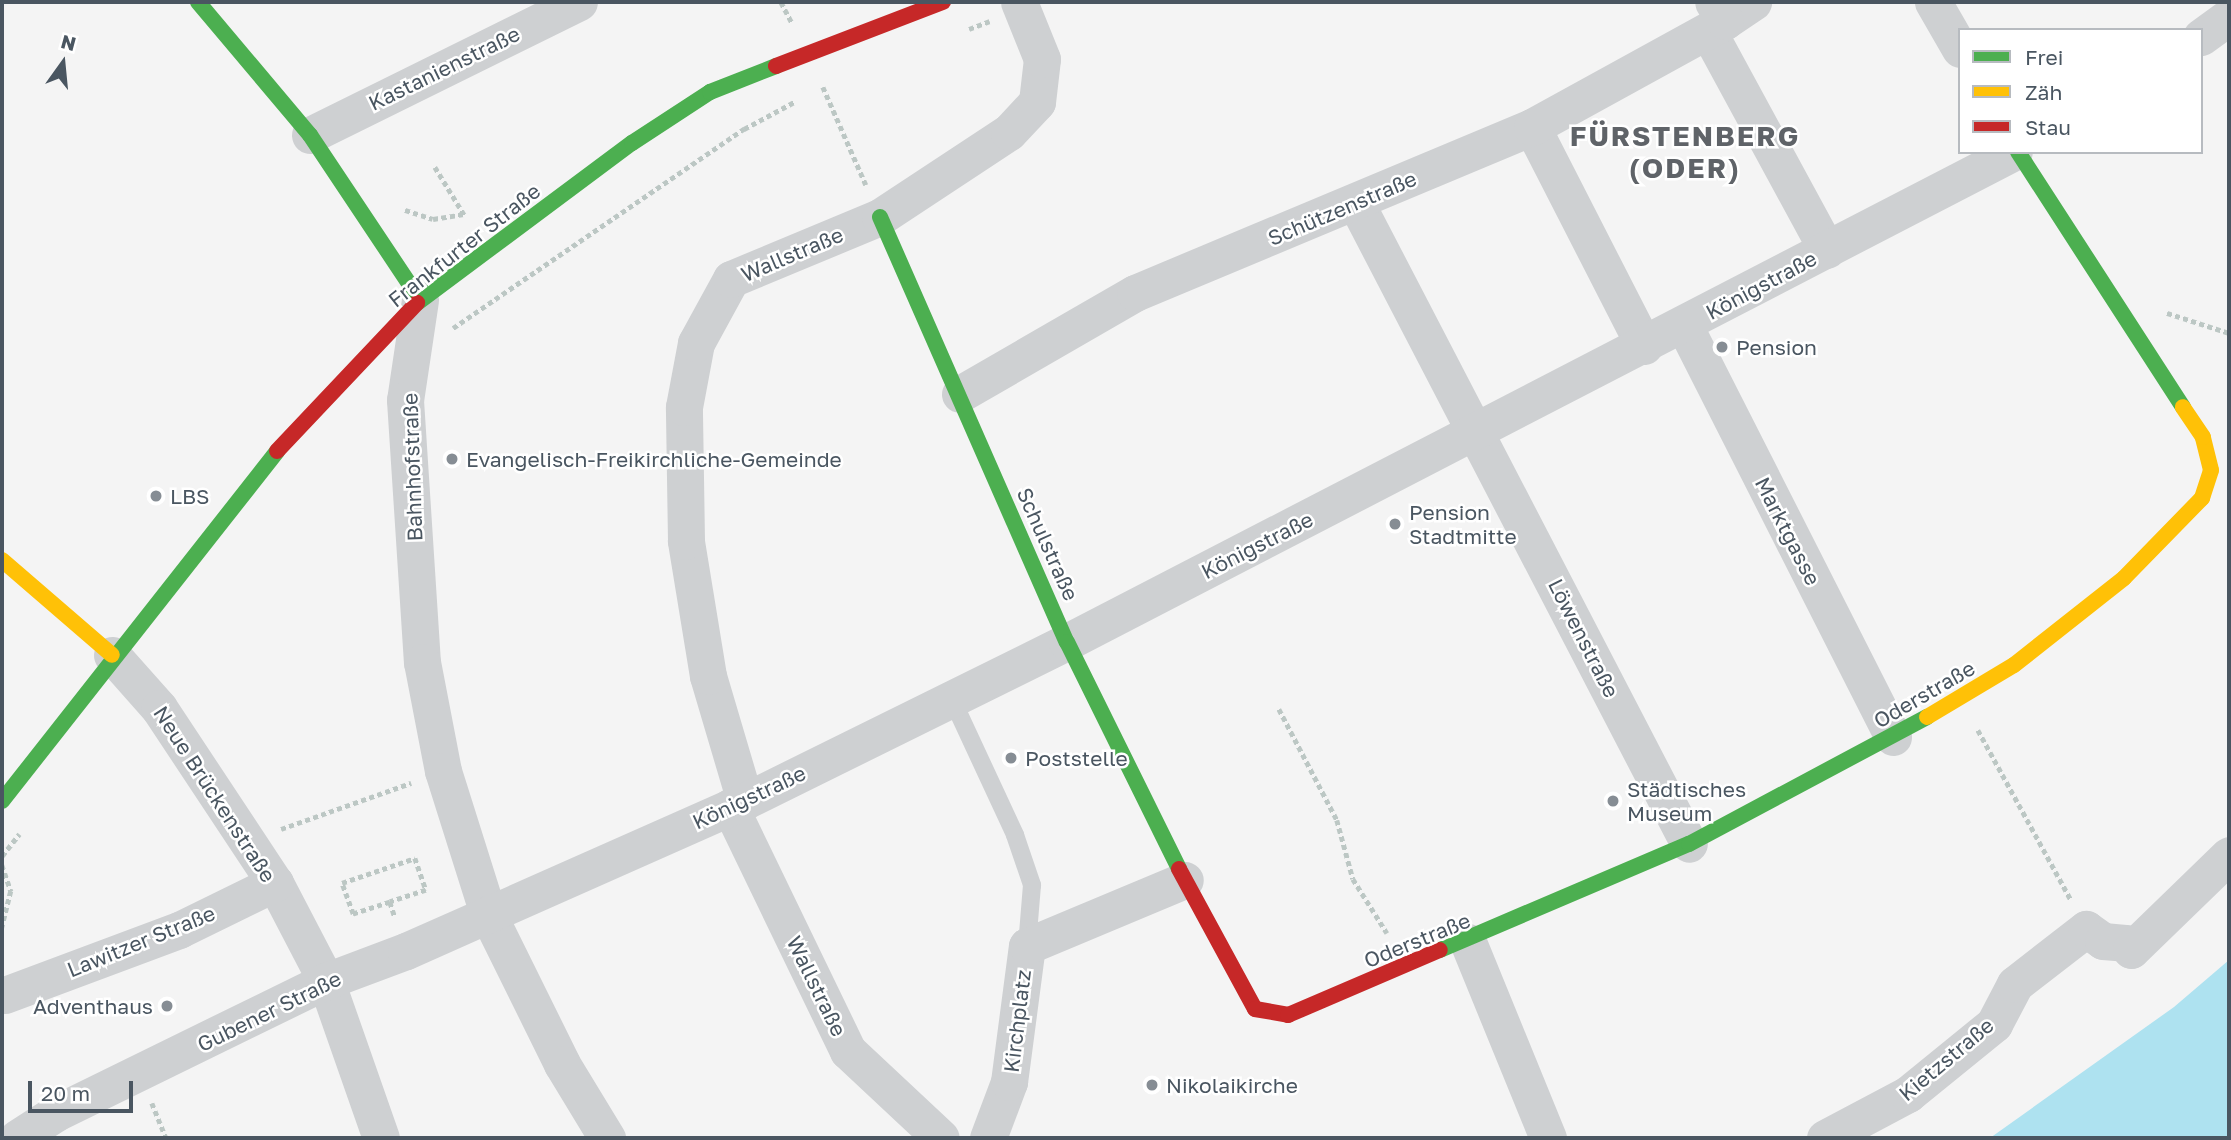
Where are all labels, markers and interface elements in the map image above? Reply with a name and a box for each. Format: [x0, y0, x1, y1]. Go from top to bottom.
street label: Kastanienstraße [364, 21, 524, 115]
north arrow [28, 28, 98, 98]
legend [1958, 28, 2203, 154]
text: N [59, 29, 79, 55]
text: Frei [2025, 44, 2063, 70]
text: Zäh [2025, 79, 2062, 105]
text: Stau [2025, 114, 2071, 140]
district label: FÜRSTENBERG (ODER) [1571, 119, 1799, 185]
street label: Schützenstraße [1264, 165, 1420, 251]
street label: Frankfurter Straße [383, 178, 545, 312]
street label: Wallstraße [737, 221, 847, 287]
street label: Königstraße [1701, 245, 1821, 325]
place label: Pension [1736, 334, 1817, 360]
marker: Pension [1714, 339, 1730, 355]
street label: Bahnhofstraße [397, 392, 427, 542]
place label: Evangelisch-Freikirchliche-Gemeinde [466, 446, 842, 472]
marker: Evangelisch-Freikirchliche-Gemeinde [444, 451, 460, 467]
street label: Marktgasse [1750, 473, 1826, 589]
place label: LBS [170, 483, 209, 509]
street label: Schulstraße [1012, 484, 1084, 604]
marker: LBS [148, 488, 164, 504]
place label: Pension Stadtmitte [1409, 499, 1517, 549]
street label: Königstraße [1197, 506, 1317, 584]
marker: Pension Stadtmitte [1387, 516, 1403, 532]
street label: Löwenstraße [1543, 574, 1625, 702]
street label: Oderstraße [1869, 655, 1979, 733]
street label: Neue Brückenstraße [149, 701, 281, 887]
place label: Poststelle [1025, 745, 1128, 771]
marker: Poststelle [1003, 750, 1019, 766]
street label: Königstraße [688, 760, 810, 834]
place label: Städtisches Museum [1627, 776, 1746, 826]
marker: Städtisches Museum [1605, 793, 1621, 809]
street label: Lawitzer Straße [63, 900, 219, 982]
street label: Oderstraße [1360, 907, 1474, 973]
street label: Wallstraße [782, 932, 852, 1040]
street label: Gubener Straße [193, 965, 345, 1057]
street label: Kirchplatz [998, 968, 1036, 1074]
place label: Adventhaus [33, 993, 153, 1019]
marker: Adventhaus [159, 998, 175, 1014]
street label: Kietzstraße [1894, 1012, 1998, 1106]
scale bar [32, 1066, 136, 1110]
place label: Nikolaikirche [1166, 1072, 1298, 1098]
marker: Nikolaikirche [1144, 1077, 1160, 1093]
text: 20 m [41, 1080, 90, 1106]

